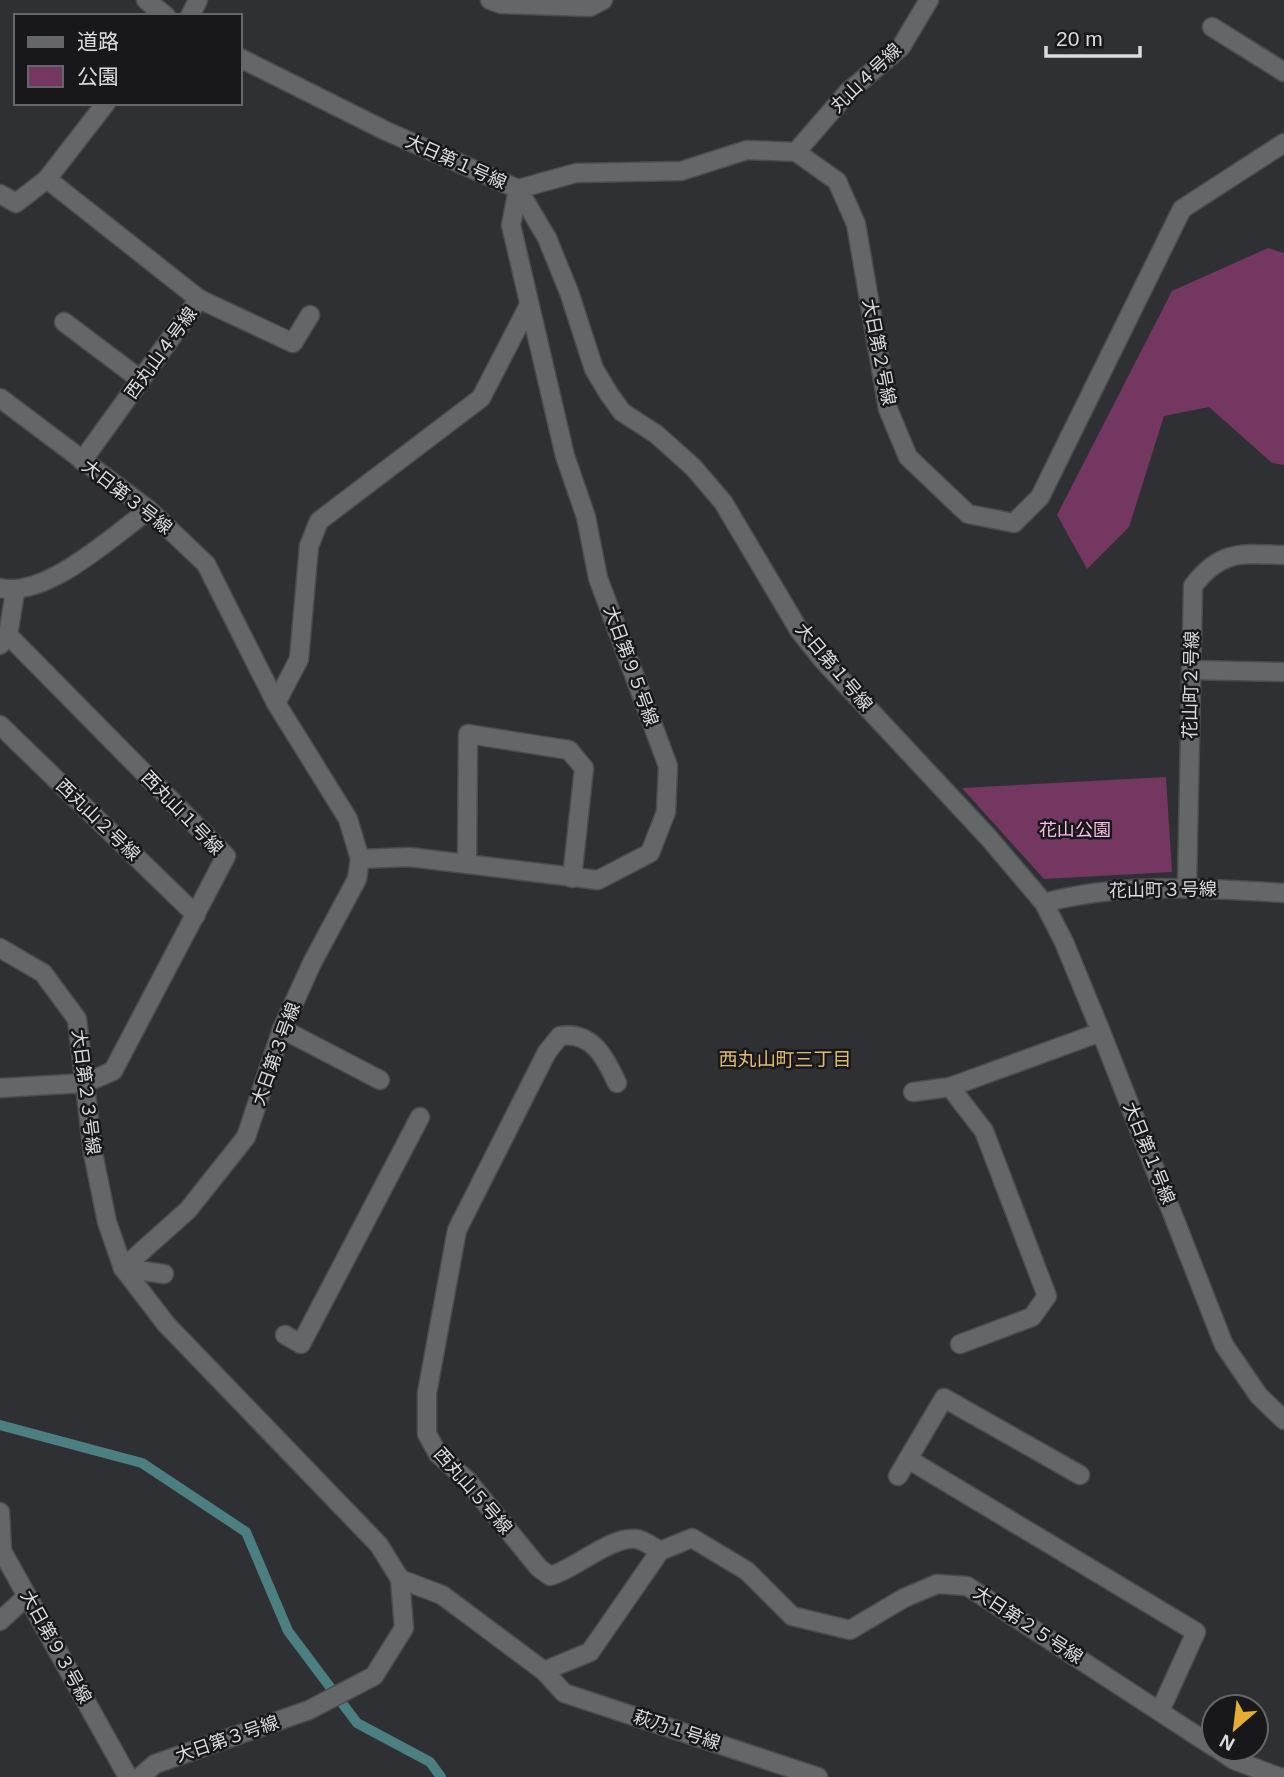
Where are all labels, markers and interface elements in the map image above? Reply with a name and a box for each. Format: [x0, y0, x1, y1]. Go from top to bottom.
legend [14, 14, 242, 105]
scale bar [1046, 14, 1140, 58]
text: 20 m [1056, 27, 1103, 50]
text: 道路 [77, 30, 119, 53]
street label: 丸山４号線 [827, 40, 905, 116]
text: 公園 [77, 65, 119, 88]
street label: 大日第１号線 [403, 131, 509, 193]
street label: 大日第２号線 [859, 297, 899, 407]
street label: 西丸山４号線 [121, 303, 201, 403]
street label: 大日第３号線 [78, 456, 176, 538]
street label: 大日第９５号線 [600, 603, 662, 729]
street label: 大日第１号線 [792, 619, 876, 715]
street label: 花山町２号線 [1180, 631, 1202, 739]
street label: 西丸山１号線 [137, 767, 227, 859]
street label: 西丸山２号線 [52, 775, 144, 865]
park label: 花山公園 [1039, 820, 1111, 840]
street label: 花山町３号線 [1109, 879, 1217, 901]
street label: 大日第３号線 [248, 1000, 304, 1108]
street label: 大日第２３号線 [68, 1028, 104, 1156]
district label: 西丸山町三丁目 [718, 1049, 852, 1070]
street label: 大日第１号線 [1119, 1099, 1179, 1207]
street label: 西丸山５号線 [430, 1444, 516, 1538]
street label: 大日第２５号線 [970, 1582, 1086, 1668]
street label: 大日第９３号線 [17, 1587, 95, 1707]
north arrow [1200, 1693, 1270, 1763]
street label: 萩乃１号線 [631, 1707, 723, 1753]
street label: 大日第３号線 [173, 1712, 281, 1766]
text: N [1216, 1730, 1238, 1755]

